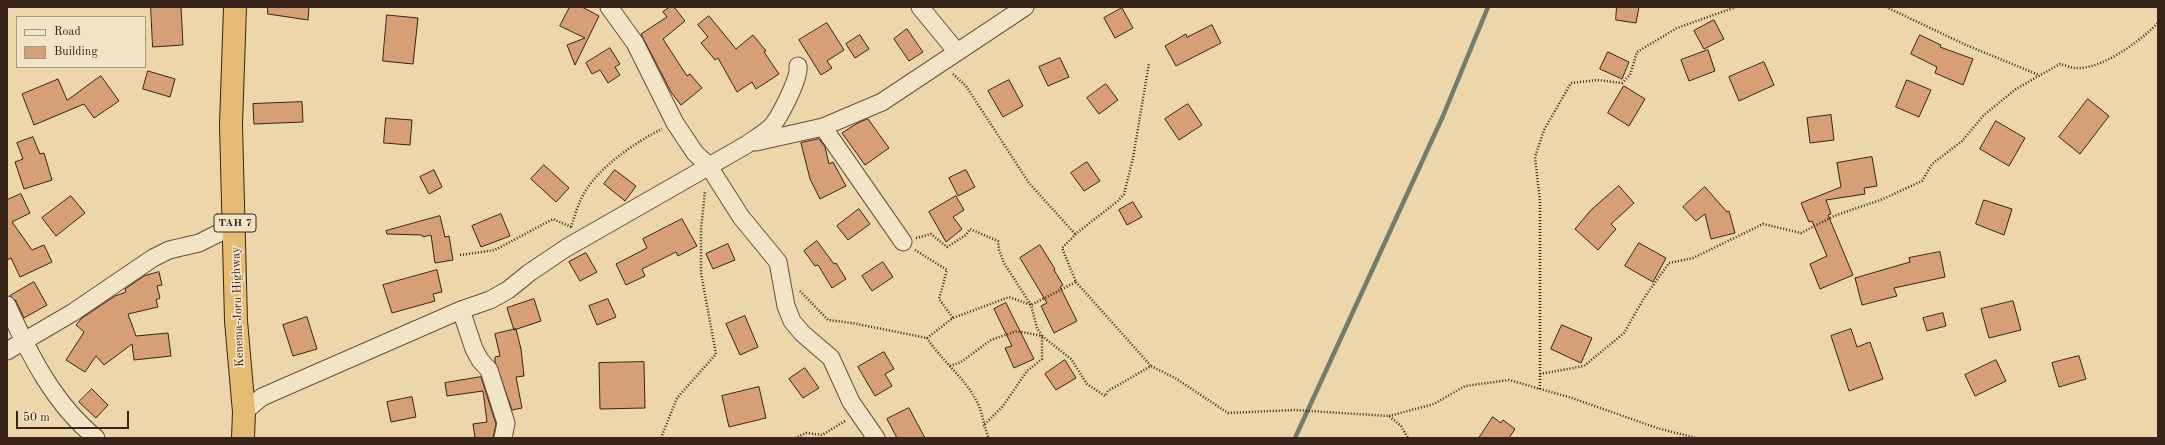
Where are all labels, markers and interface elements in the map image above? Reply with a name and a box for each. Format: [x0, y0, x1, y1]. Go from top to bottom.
legend [16, 16, 146, 68]
text: Road [54, 26, 81, 38]
text: Building [54, 46, 98, 58]
road number: TAH 7 [214, 214, 256, 232]
street label: Kenema-Joru Highway [229, 247, 247, 367]
scale bar [18, 403, 131, 429]
text: 50 m [23, 412, 50, 424]

